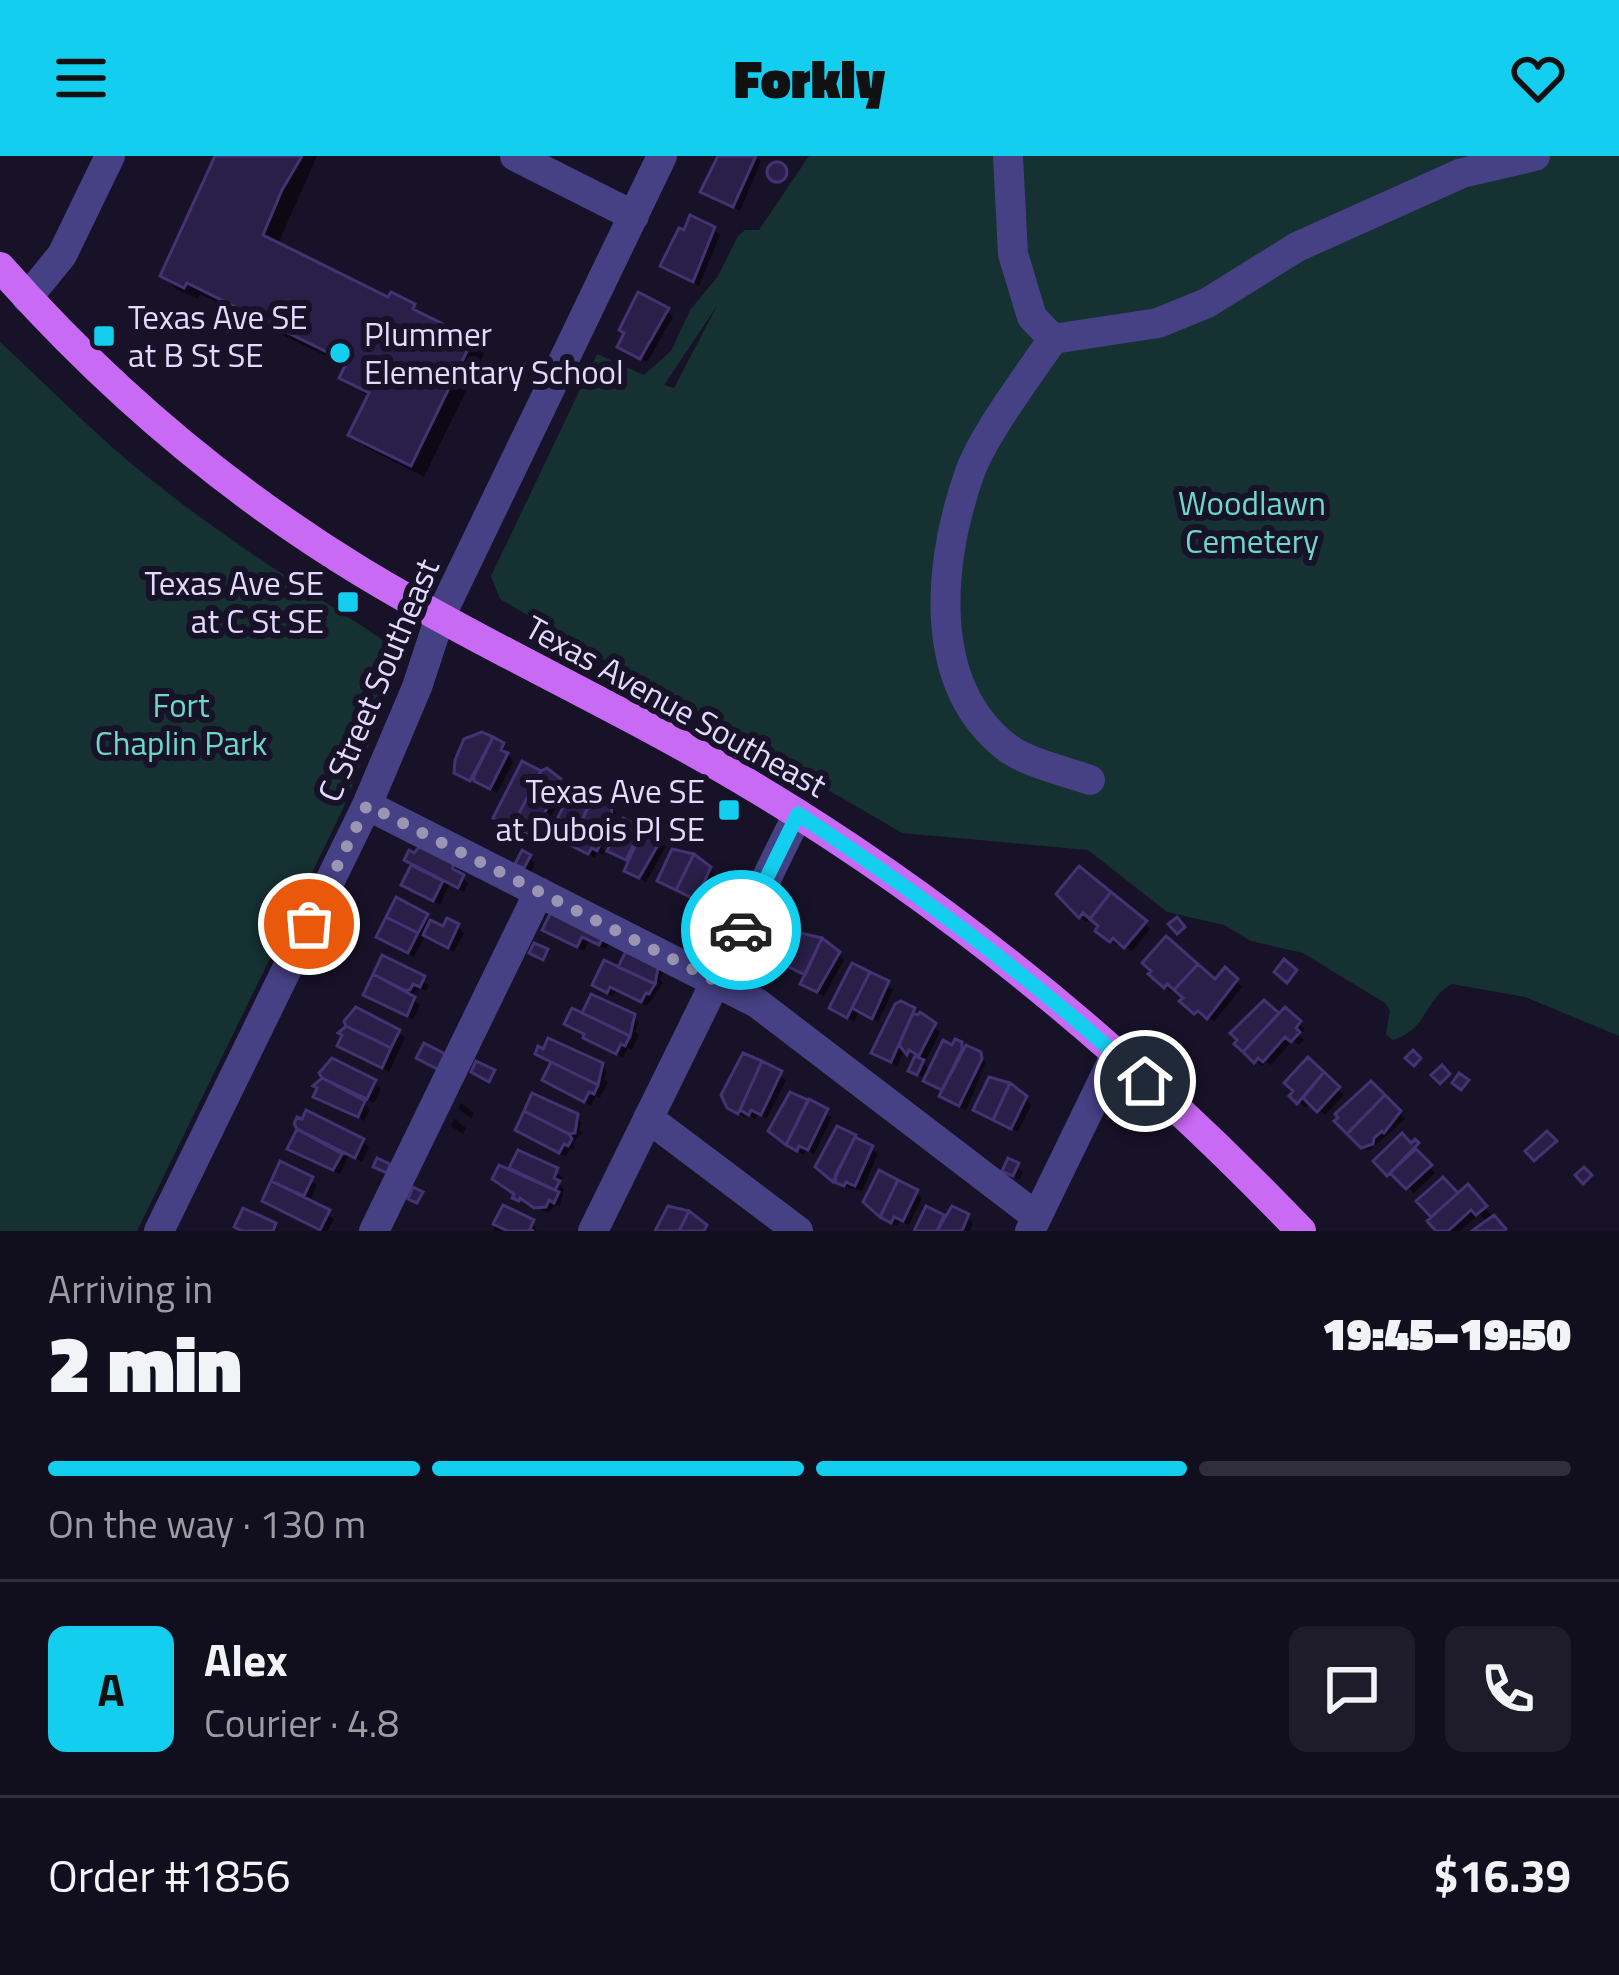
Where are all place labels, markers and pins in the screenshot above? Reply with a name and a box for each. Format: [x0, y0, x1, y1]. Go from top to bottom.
place label: Texas Ave SE at B St SE [128, 292, 308, 380]
place label: Plummer Elementary School [364, 309, 624, 397]
marker: Texas Ave SE at B St SE [91, 323, 117, 349]
marker: Plummer Elementary School [327, 340, 353, 366]
place label: Texas Ave SE at C St SE [144, 558, 324, 646]
marker: Texas Ave SE at C St SE [335, 589, 361, 615]
place label: Texas Ave SE at Dubois Pl SE [496, 766, 705, 854]
marker: Texas Ave SE at Dubois Pl SE [716, 797, 742, 823]
pin [258, 873, 360, 975]
pin [1094, 1030, 1196, 1132]

